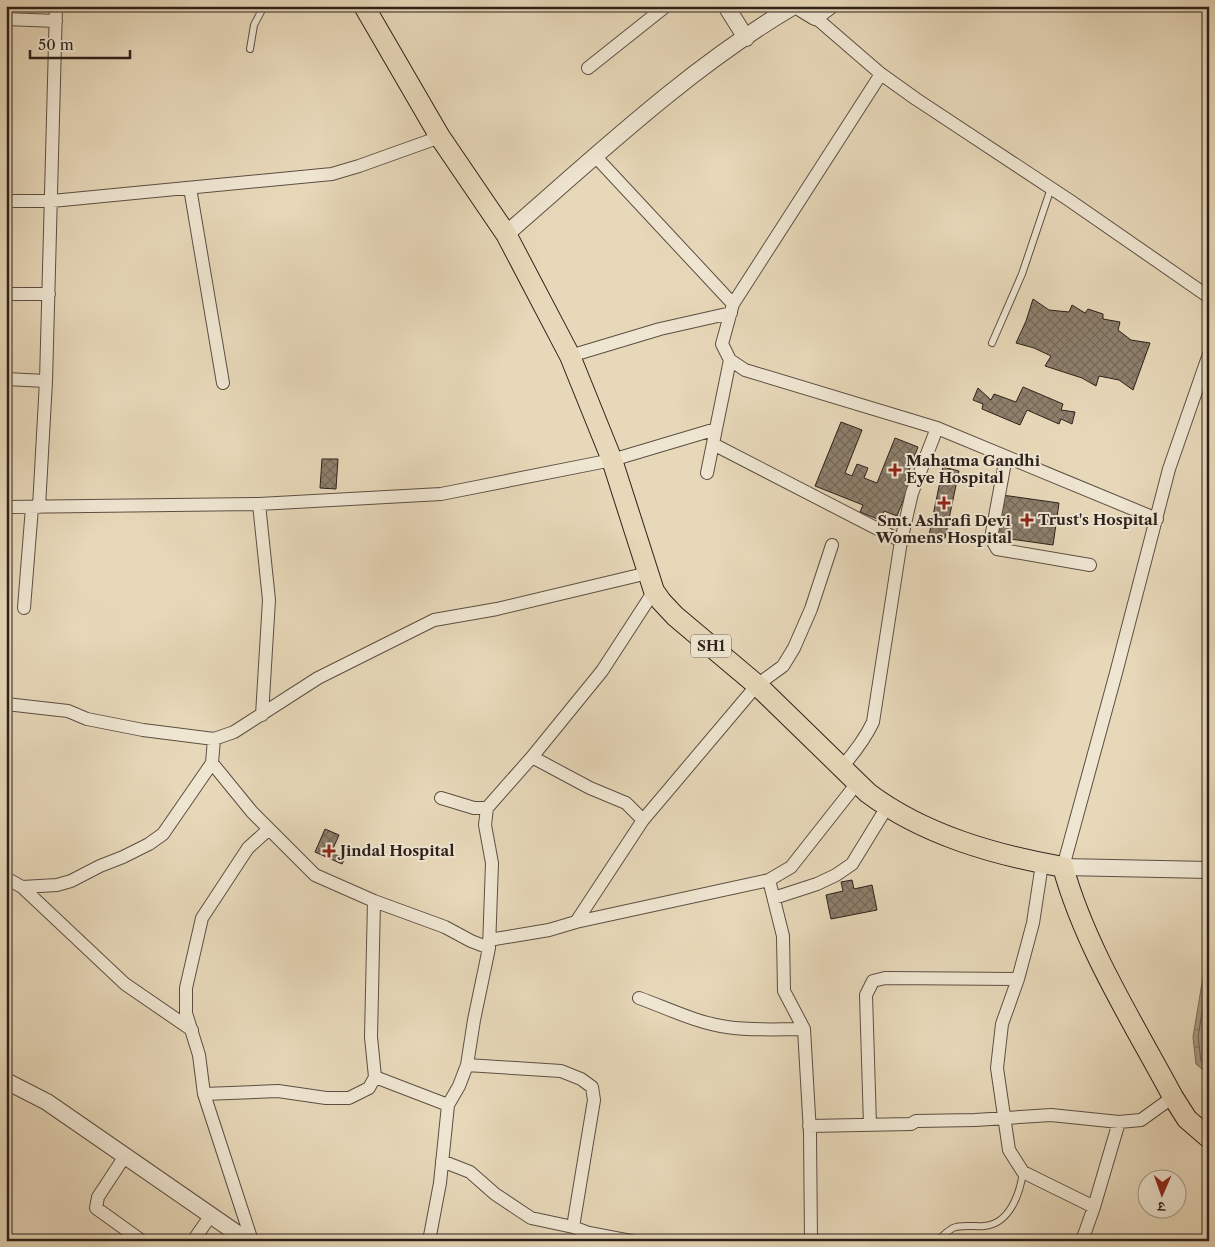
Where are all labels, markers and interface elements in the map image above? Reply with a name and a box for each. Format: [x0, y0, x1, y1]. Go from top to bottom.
scale bar [30, 28, 130, 60]
text: 50 m [38, 35, 74, 54]
place label: Mahatma Gandhi Eye Hospital [906, 451, 1041, 487]
marker: Mahatma Gandhi Eye Hospital [888, 463, 902, 477]
marker: Smt. Ashrafi Devi Womens Hospital [937, 496, 951, 510]
place label: Trust's Hospital [1038, 510, 1158, 529]
place label: Smt. Ashrafi Devi Womens Hospital [875, 511, 1012, 547]
marker: Trust's Hospital [1020, 513, 1034, 527]
road number: SH1 [691, 634, 731, 658]
place label: Jindal Hospital [337, 841, 455, 860]
marker: Jindal Hospital [322, 844, 336, 858]
north arrow [1138, 1170, 1188, 1220]
text: उ [1157, 1198, 1166, 1216]

